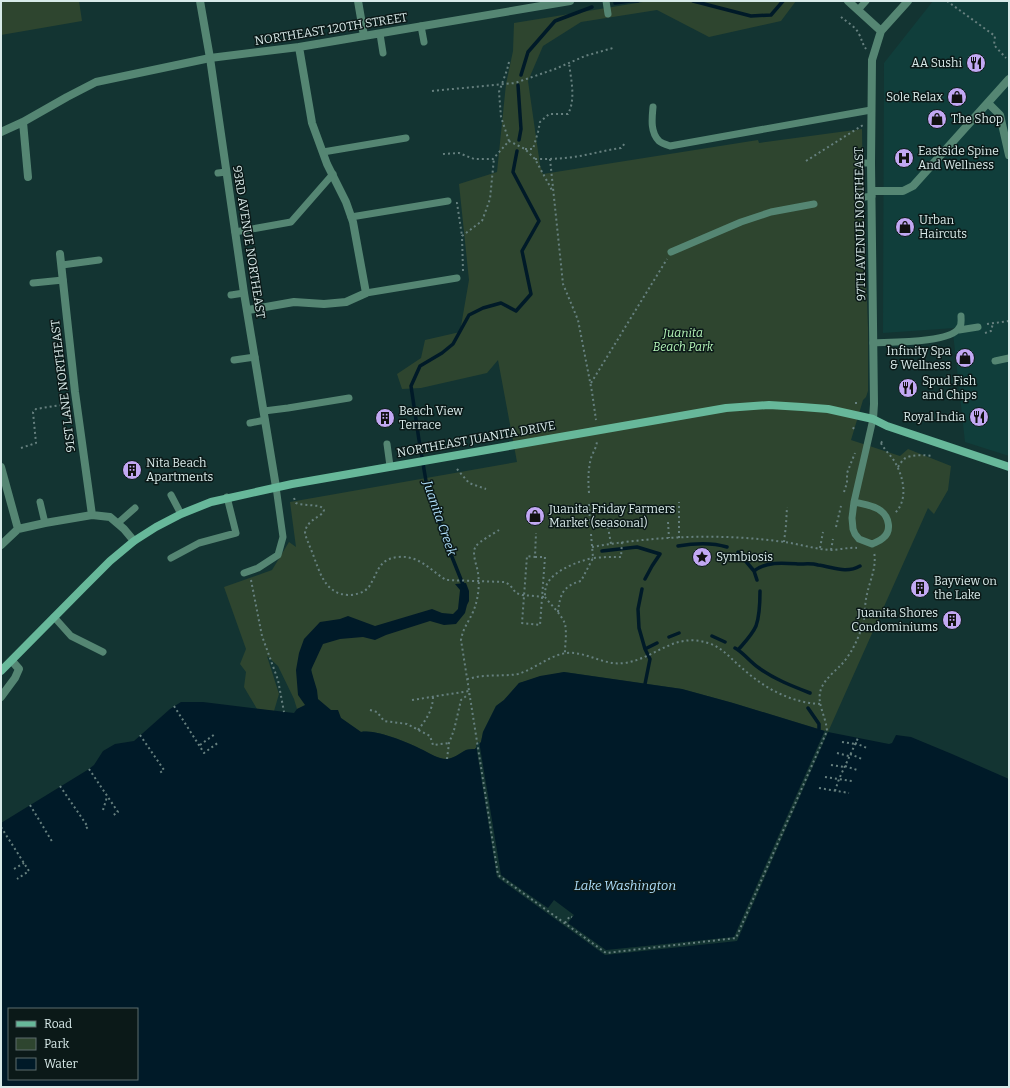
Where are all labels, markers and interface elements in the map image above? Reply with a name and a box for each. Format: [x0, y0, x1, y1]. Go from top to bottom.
street label: NORTHEAST 120TH STREET [254, 10, 408, 48]
restaurant icon: AA Sushi [965, 52, 987, 74]
place label: AA Sushi [911, 56, 962, 70]
shop icon: Sole Relax [946, 86, 968, 108]
place label: Sole Relax [886, 90, 943, 104]
shop icon: The Shop [926, 108, 948, 130]
place label: The Shop [951, 112, 1003, 126]
place label: Eastside Spine And Wellness [918, 144, 999, 172]
street label: 97TH AVENUE NORTHEAST [852, 147, 868, 301]
hospital icon: Eastside Spine And Wellness [893, 147, 915, 169]
street label: 93RD AVENUE NORTHEAST [230, 164, 268, 320]
place label: Urban Haircuts [919, 213, 967, 241]
shop icon: Urban Haircuts [894, 216, 916, 238]
street label: 91ST LANE NORTHEAST [48, 319, 78, 453]
park label: Juanita Beach Park [653, 326, 714, 354]
place label: Infinity Spa & Wellness [887, 344, 951, 372]
shop icon: Infinity Spa & Wellness [954, 347, 976, 369]
place label: Spud Fish and Chips [922, 374, 977, 402]
restaurant icon: Spud Fish and Chips [897, 377, 919, 399]
place label: Beach View Terrace [399, 404, 463, 432]
restaurant icon: Royal India [968, 406, 990, 428]
building icon: Beach View Terrace [374, 407, 396, 429]
place label: Royal India [903, 410, 965, 424]
street label: NORTHEAST JUANITA DRIVE [396, 418, 556, 460]
place label: Nita Beach Apartments [146, 456, 213, 484]
building icon: Nita Beach Apartments [121, 459, 143, 481]
water label: Juanita Creek [420, 477, 460, 558]
place label: Juanita Friday Farmers Market (seasonal) [548, 502, 676, 530]
shop icon: Juanita Friday Farmers Market (seasonal) [524, 505, 546, 527]
place icon: Symbiosis [691, 546, 713, 568]
place label: Symbiosis [716, 550, 773, 564]
place label: Bayview on the Lake [934, 574, 997, 602]
building icon: Bayview on the Lake [909, 577, 931, 599]
place label: Juanita Shores Condominiums [851, 606, 938, 634]
building icon: Juanita Shores Condominiums [941, 609, 963, 631]
water label: Lake Washington [574, 878, 676, 893]
legend [8, 1008, 138, 1080]
text: Road [44, 1017, 72, 1031]
text: Park [44, 1037, 70, 1051]
text: Water [44, 1057, 79, 1071]

